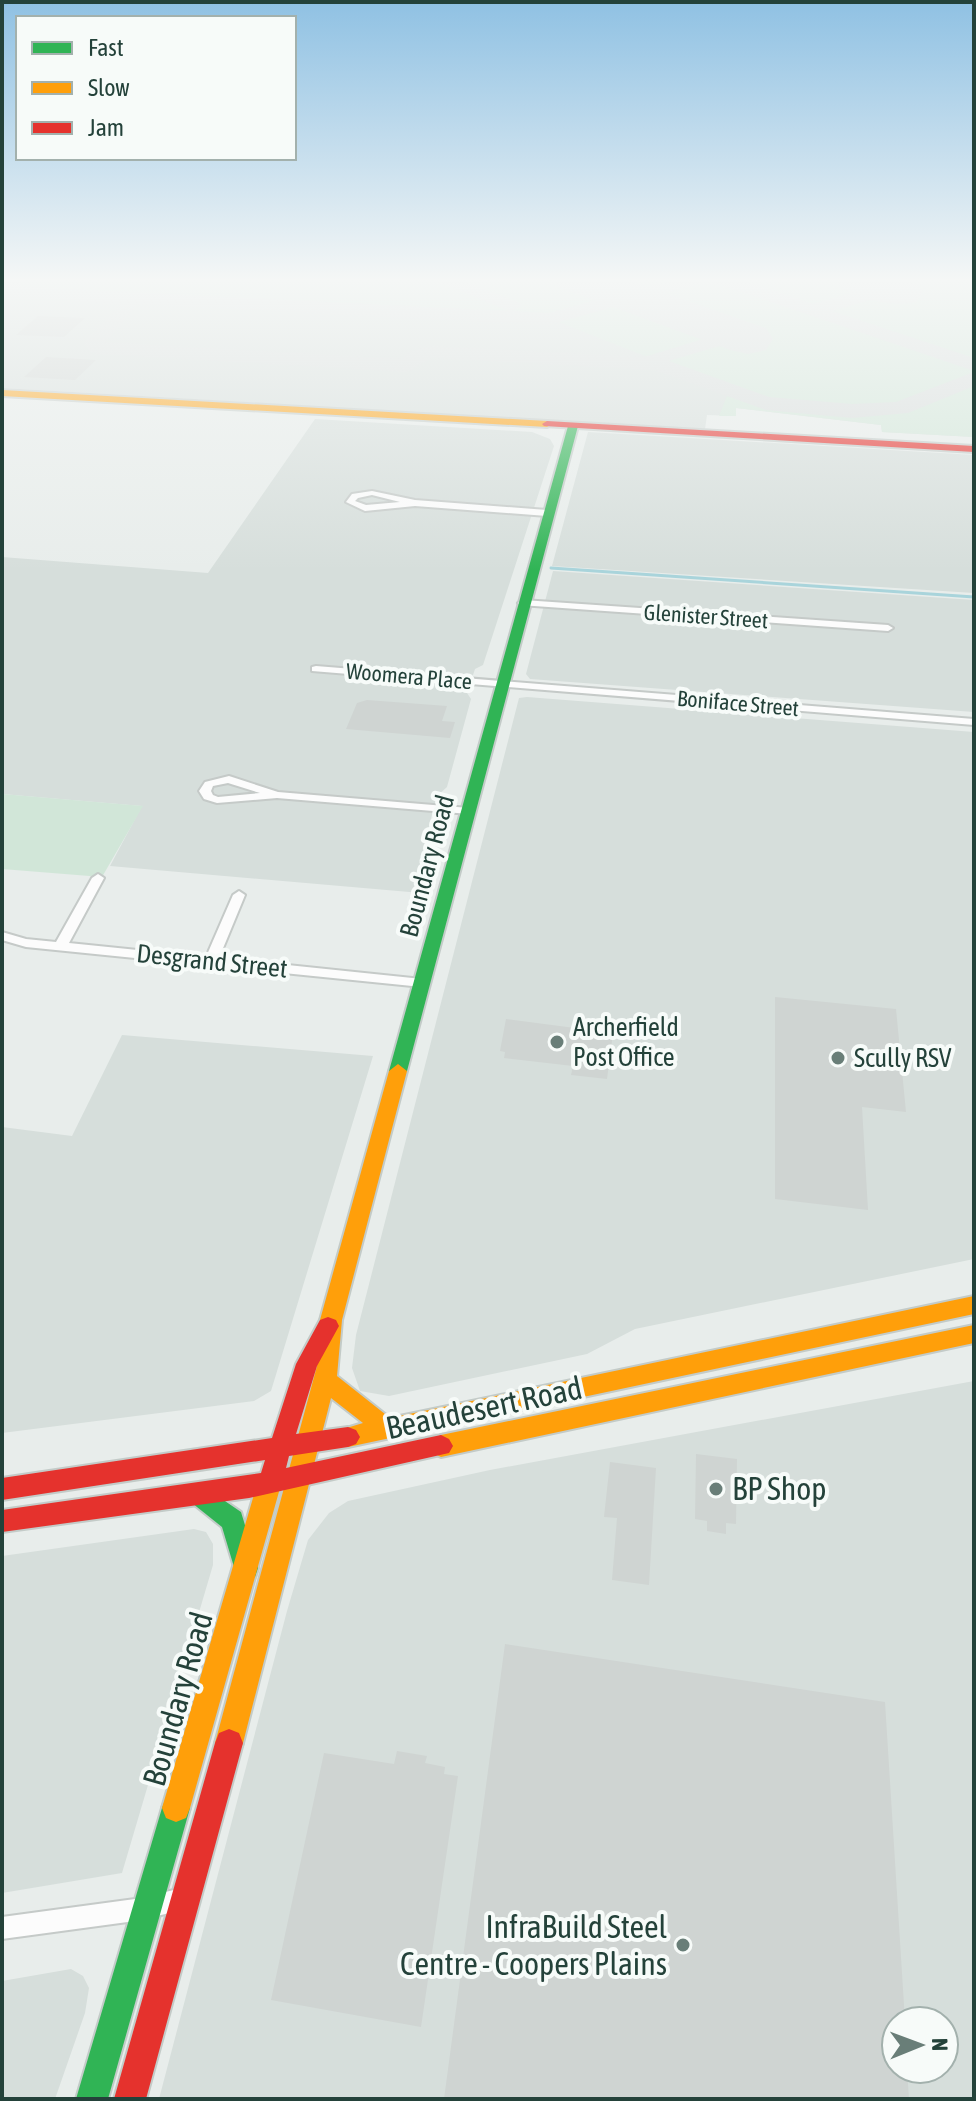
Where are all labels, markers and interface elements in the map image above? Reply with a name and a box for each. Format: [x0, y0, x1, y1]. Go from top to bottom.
legend [16, 16, 296, 160]
text: Fast [88, 34, 124, 61]
text: Slow [88, 74, 130, 101]
text: Jam [88, 114, 124, 141]
street label: Glenister Street [643, 599, 769, 633]
street label: Woomera Place [345, 658, 473, 694]
street label: Boniface Street [676, 685, 800, 721]
street label: Boundary Road [394, 792, 460, 940]
street label: Desgrand Street [135, 938, 289, 984]
place label: Archerfield Post Office [573, 1012, 679, 1072]
marker: Archerfield Post Office [548, 1033, 566, 1051]
place label: Scully RSV [854, 1043, 952, 1073]
marker: Scully RSV [829, 1049, 847, 1067]
street label: Beaudesert Road [383, 1369, 585, 1446]
place label: BP Shop [732, 1470, 826, 1507]
marker: BP Shop [707, 1480, 725, 1498]
street label: Boundary Road [135, 1608, 220, 1790]
place label: InfraBuild Steel Centre - Coopers Plains [400, 1908, 668, 1982]
marker: InfraBuild Steel Centre - Coopers Plains [674, 1936, 692, 1954]
north arrow [880, 2005, 960, 2085]
text: N [927, 2038, 953, 2051]

